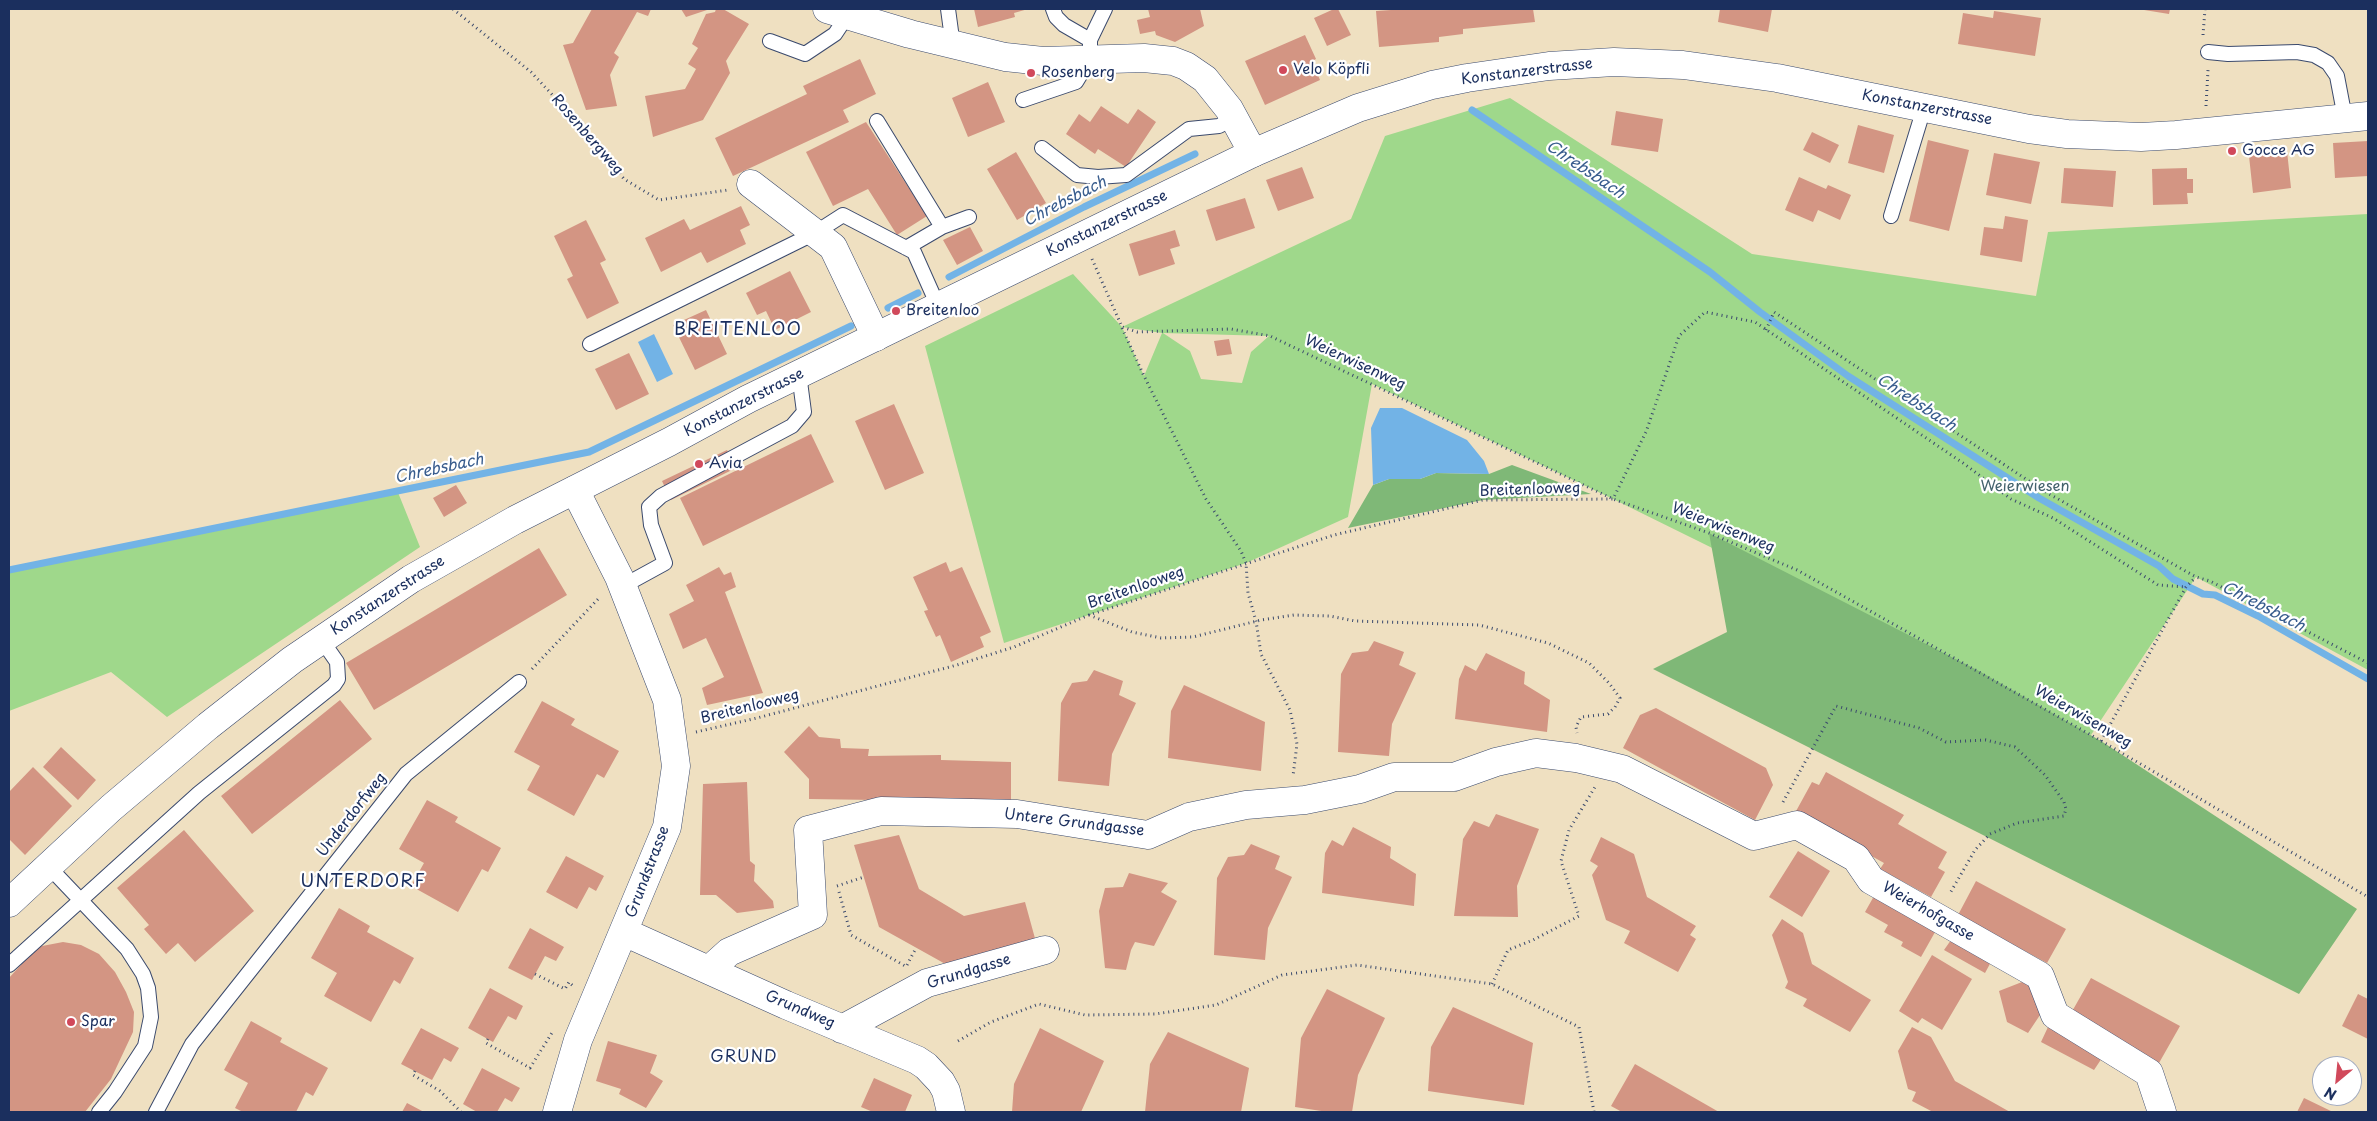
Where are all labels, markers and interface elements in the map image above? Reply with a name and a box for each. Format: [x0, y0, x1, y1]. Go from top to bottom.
street label: Konstanzerstrasse [1460, 55, 1594, 89]
place label: Velo Köpfli [1293, 61, 1370, 79]
place label: Rosenberg [1041, 64, 1115, 82]
marker: Velo Köpfli [1277, 64, 1289, 76]
marker: Rosenberg [1025, 67, 1037, 79]
street label: Konstanzerstrasse [1860, 87, 1994, 129]
street label: Rosenbergweg [547, 91, 627, 179]
water label: Chrebsbach [1542, 137, 1628, 203]
place label: Gocce AG [2242, 142, 2315, 160]
marker: Gocce AG [2226, 145, 2238, 157]
water label: Chrebsbach [1020, 173, 1110, 231]
street label: Konstanzerstrasse [1044, 187, 1170, 261]
place label: Breitenloo [906, 302, 979, 320]
marker: Breitenloo [890, 305, 902, 317]
district label: BREITENLOO [674, 319, 802, 341]
street label: Weierwisenweg [1302, 332, 1408, 394]
street label: Konstanzerstrasse [681, 365, 807, 441]
water label: Chrebsbach [1873, 370, 1959, 436]
water label: Chrebsbach [393, 450, 485, 488]
place label: Avia [709, 455, 742, 473]
marker: Avia [693, 458, 705, 470]
park label: Weierwiesen [1980, 478, 2070, 496]
street label: Breitenlooweg [1479, 479, 1581, 501]
street label: Weierwisenweg [1669, 499, 1777, 557]
street label: Konstanzerstrasse [328, 552, 448, 640]
street label: Breitenlooweg [1085, 563, 1187, 613]
water label: Chrebsbach [2218, 578, 2308, 636]
street label: Weierwisenweg [2031, 682, 2135, 752]
street label: Breitenlooweg [699, 686, 801, 728]
street label: Underdorfweg [313, 769, 391, 861]
street label: Untere Grundgasse [1003, 805, 1145, 841]
street label: Grundstrasse [622, 824, 674, 920]
district label: UNTERDORF [300, 871, 426, 893]
street label: Weierhofgasse [1879, 878, 1977, 946]
street label: Grundgasse [925, 951, 1013, 993]
street label: Grundweg [762, 987, 838, 1033]
place label: Spar [81, 1013, 115, 1031]
marker: Spar [65, 1016, 77, 1028]
district label: GRUND [710, 1048, 778, 1068]
north arrow [2312, 1056, 2362, 1106]
text: N [2320, 1082, 2340, 1106]

